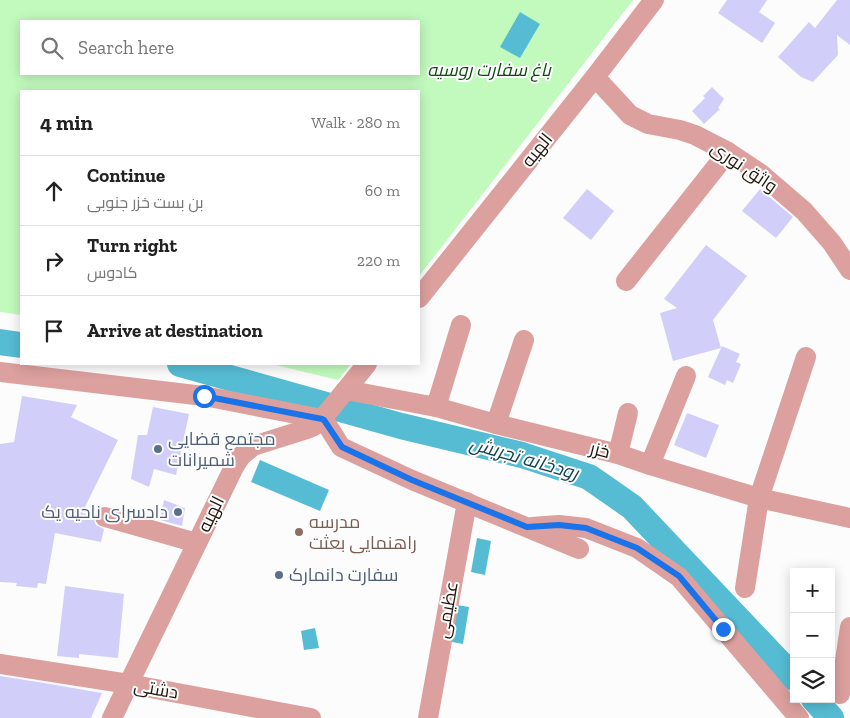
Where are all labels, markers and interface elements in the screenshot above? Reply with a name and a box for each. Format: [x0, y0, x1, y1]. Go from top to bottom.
search box [20, 20, 420, 75]
icon: search [38, 34, 66, 62]
text: Search here [78, 36, 174, 59]
park label: باغ سفارت روسیه [427, 59, 552, 82]
text: 4 min [40, 110, 93, 135]
text: Walk · 280 m [311, 113, 400, 132]
street label: الهیه [517, 129, 557, 171]
street label: واثق نوری [706, 137, 782, 198]
text: Continue [87, 164, 165, 187]
icon: ahead [40, 177, 68, 205]
text: 60 m [365, 181, 400, 200]
text: بن بست خزر جنوبی [87, 193, 204, 212]
text: Turn right [87, 234, 177, 257]
icon: right [40, 247, 68, 275]
text: 220 m [357, 251, 400, 270]
text: کادوس [87, 263, 138, 282]
icon: arrive [40, 317, 68, 345]
text: Arrive at destination [87, 319, 263, 342]
route start [193, 385, 216, 408]
place label: مجتمع قضایی شمیرانات [168, 428, 276, 471]
water label: رودخانه تجریش [467, 432, 583, 485]
street label: خزر [587, 437, 612, 463]
marker: مجتمع قضایی شمیرانات [152, 443, 164, 455]
street label: الهیه [193, 492, 229, 536]
place label: دادسرای ناحیه یک [41, 501, 168, 523]
marker: دادسرای ناحیه یک [172, 506, 184, 518]
place label: مدرسه راهنمایی بعثت [309, 511, 417, 554]
marker: مدرسه راهنمایی بعثت [293, 526, 305, 538]
place label: سفارت دانمارک [289, 564, 398, 586]
map controls [790, 568, 835, 703]
button: + [790, 568, 835, 613]
marker: سفارت دانمارک [273, 569, 285, 581]
street label: عظیمی [431, 580, 463, 640]
button: − [790, 613, 835, 658]
route end [712, 618, 735, 641]
button: layers [790, 658, 835, 703]
street label: دشتی [132, 674, 180, 704]

